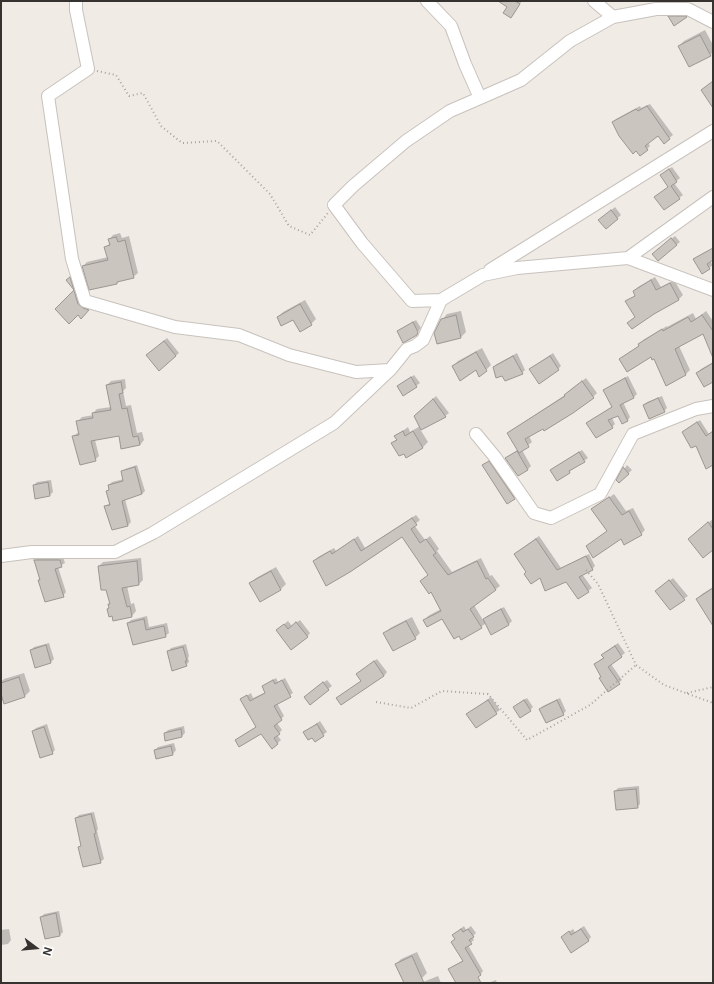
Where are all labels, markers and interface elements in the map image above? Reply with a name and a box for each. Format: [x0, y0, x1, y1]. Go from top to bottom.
north arrow [16, 928, 56, 968]
text: N [40, 945, 55, 957]

